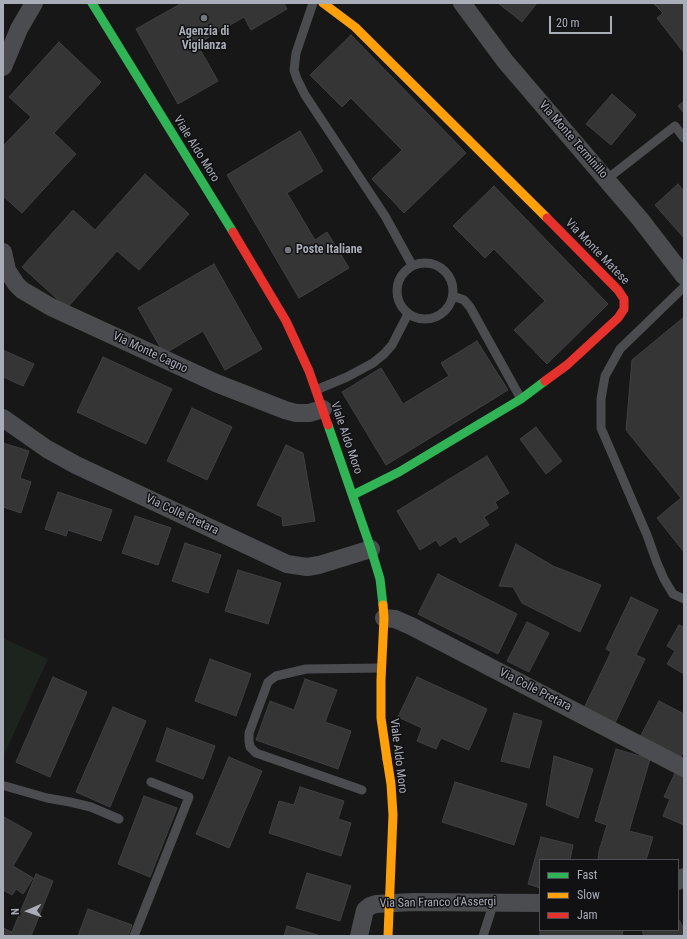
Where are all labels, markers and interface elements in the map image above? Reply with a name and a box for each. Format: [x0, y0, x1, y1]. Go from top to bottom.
scale bar [551, 8, 614, 34]
marker: Agenzia di Vigilanza [199, 13, 209, 23]
text: 20 m [556, 16, 580, 30]
place label: Agenzia di Vigilanza [179, 25, 229, 53]
street label: Via Monte Terminillo [536, 98, 610, 182]
street label: Viale Aldo Moro [170, 113, 222, 185]
street label: Via Monte Matese [562, 216, 632, 288]
place label: Poste Italiane [296, 243, 362, 257]
marker: Poste Italiane [283, 245, 293, 255]
street label: Via Monte Cagno [110, 329, 190, 377]
street label: Viale Aldo Moro [327, 400, 365, 476]
street label: Via Colle Pretara [143, 492, 221, 538]
street label: Via Colle Pretara [497, 666, 573, 714]
street label: Viale Aldo Moro [386, 718, 410, 794]
legend [539, 859, 679, 931]
text: Fast [577, 868, 597, 882]
text: Slow [577, 888, 600, 902]
north arrow [8, 891, 48, 931]
street label: Via San Franco d'Assergi [380, 895, 496, 911]
text: N [9, 908, 22, 915]
text: Jam [577, 908, 598, 922]

